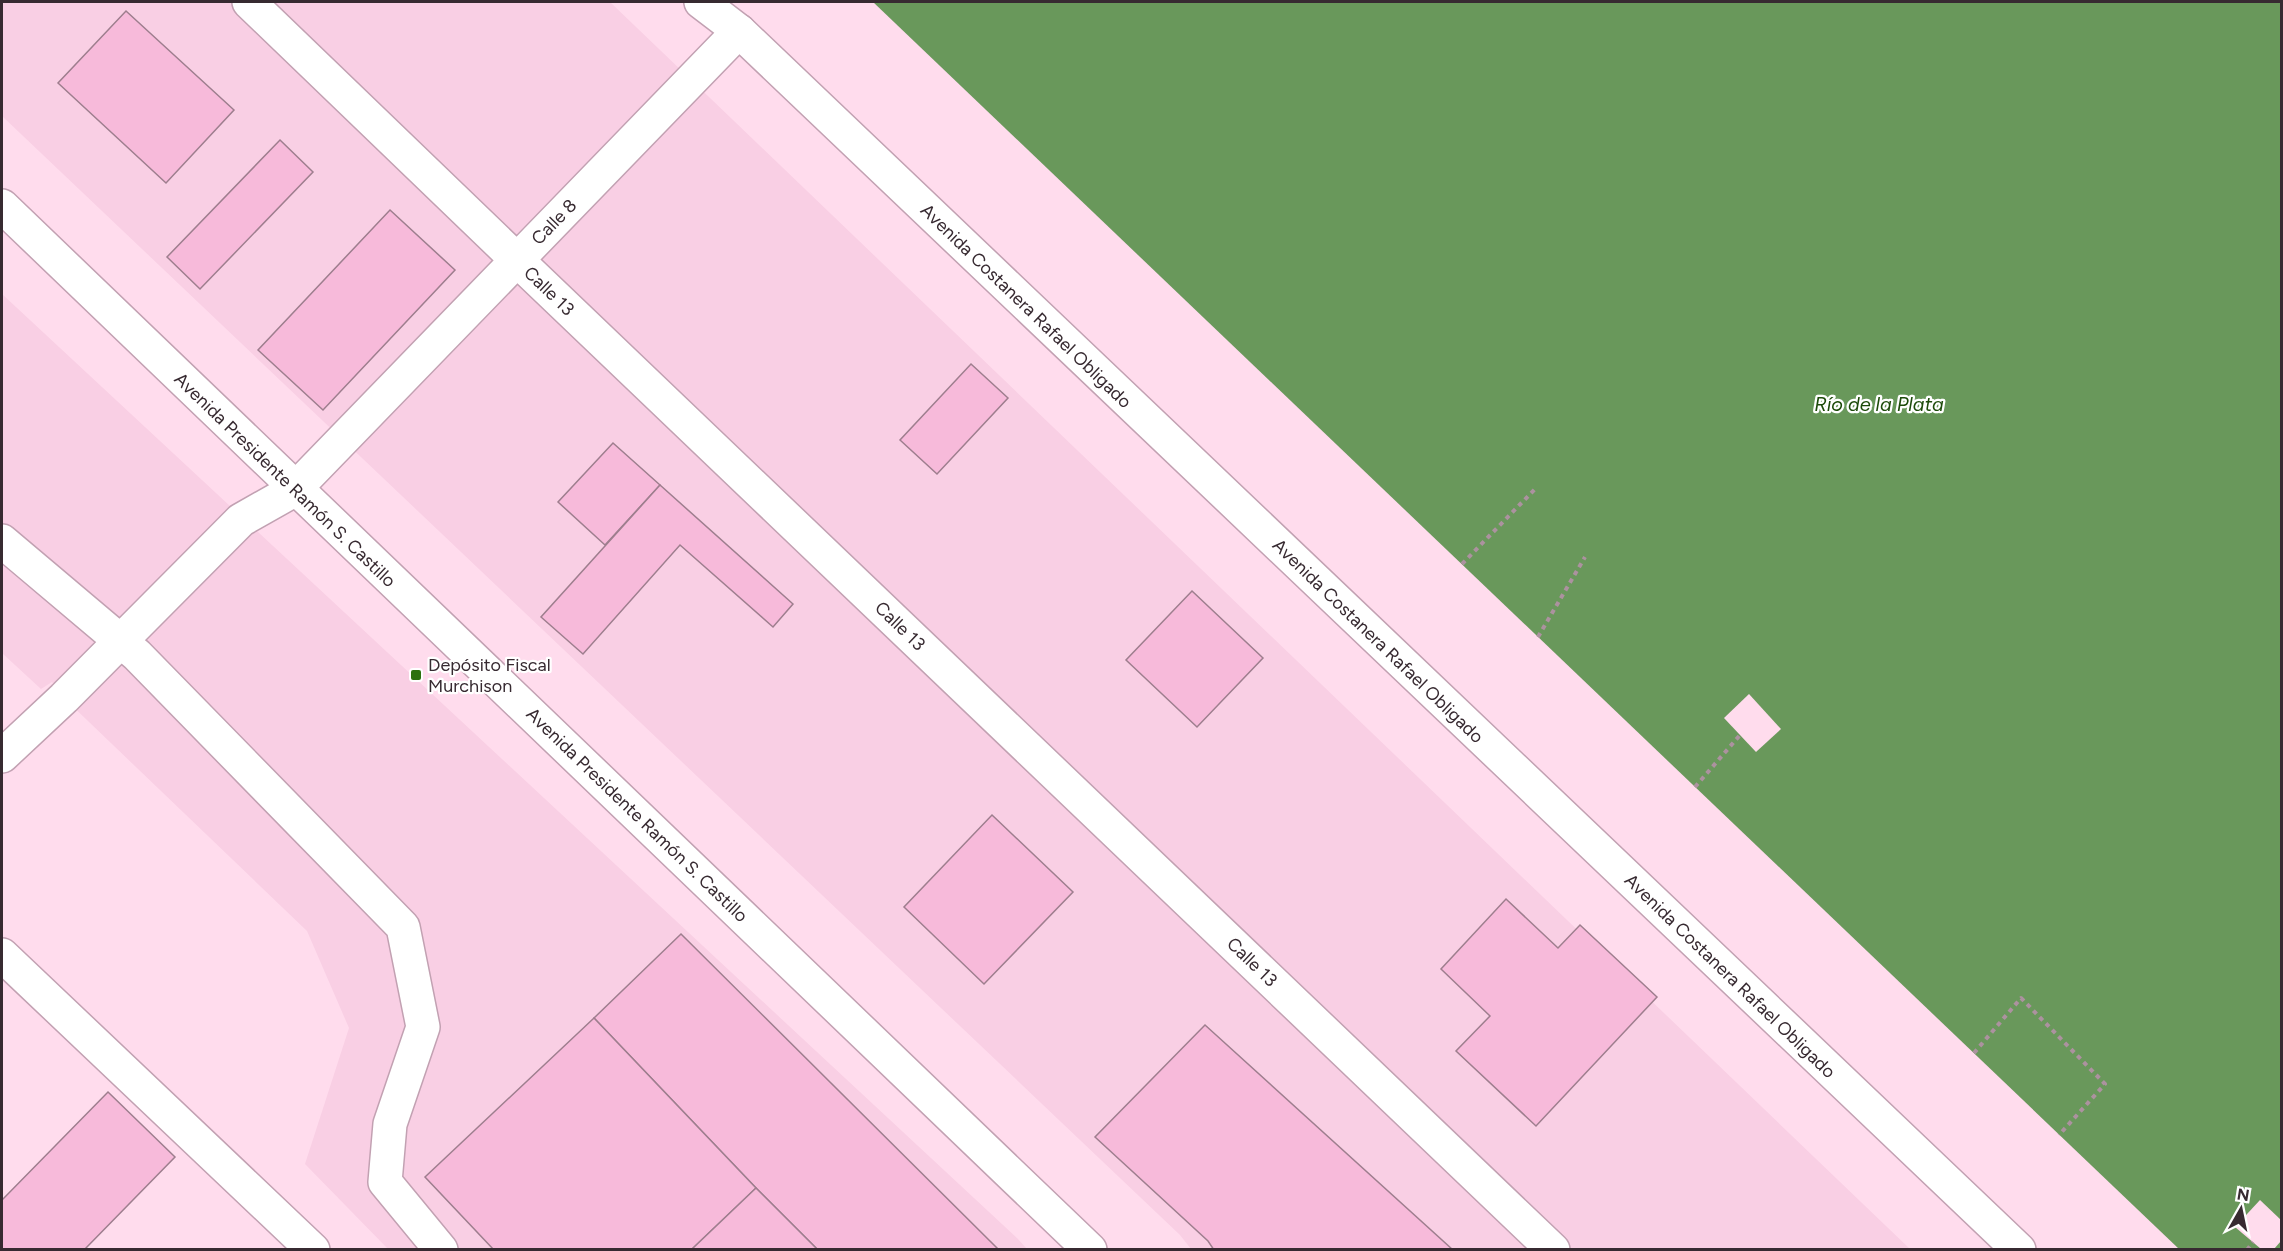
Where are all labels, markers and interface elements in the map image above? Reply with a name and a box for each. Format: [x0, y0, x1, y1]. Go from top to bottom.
street label: Calle 8 [527, 194, 581, 250]
street label: Avenida Costanera Rafael Obligado [916, 199, 1136, 413]
street label: Calle 13 [519, 262, 579, 320]
street label: Avenida Presidente Ramón S. Castillo [170, 368, 400, 592]
water label: Río de la Plata [1814, 392, 1944, 416]
street label: Avenida Costanera Rafael Obligado [1268, 534, 1488, 748]
street label: Calle 13 [870, 597, 930, 655]
place label: Depósito Fiscal Murchison [428, 654, 551, 697]
marker: Depósito Fiscal Murchison [409, 668, 423, 682]
street label: Avenida Presidente Ramón S. Castillo [522, 703, 752, 927]
street label: Avenida Costanera Rafael Obligado [1620, 869, 1840, 1083]
street label: Calle 13 [1222, 933, 1282, 991]
north arrow [2211, 1179, 2271, 1239]
text: N [2236, 1184, 2251, 1205]

